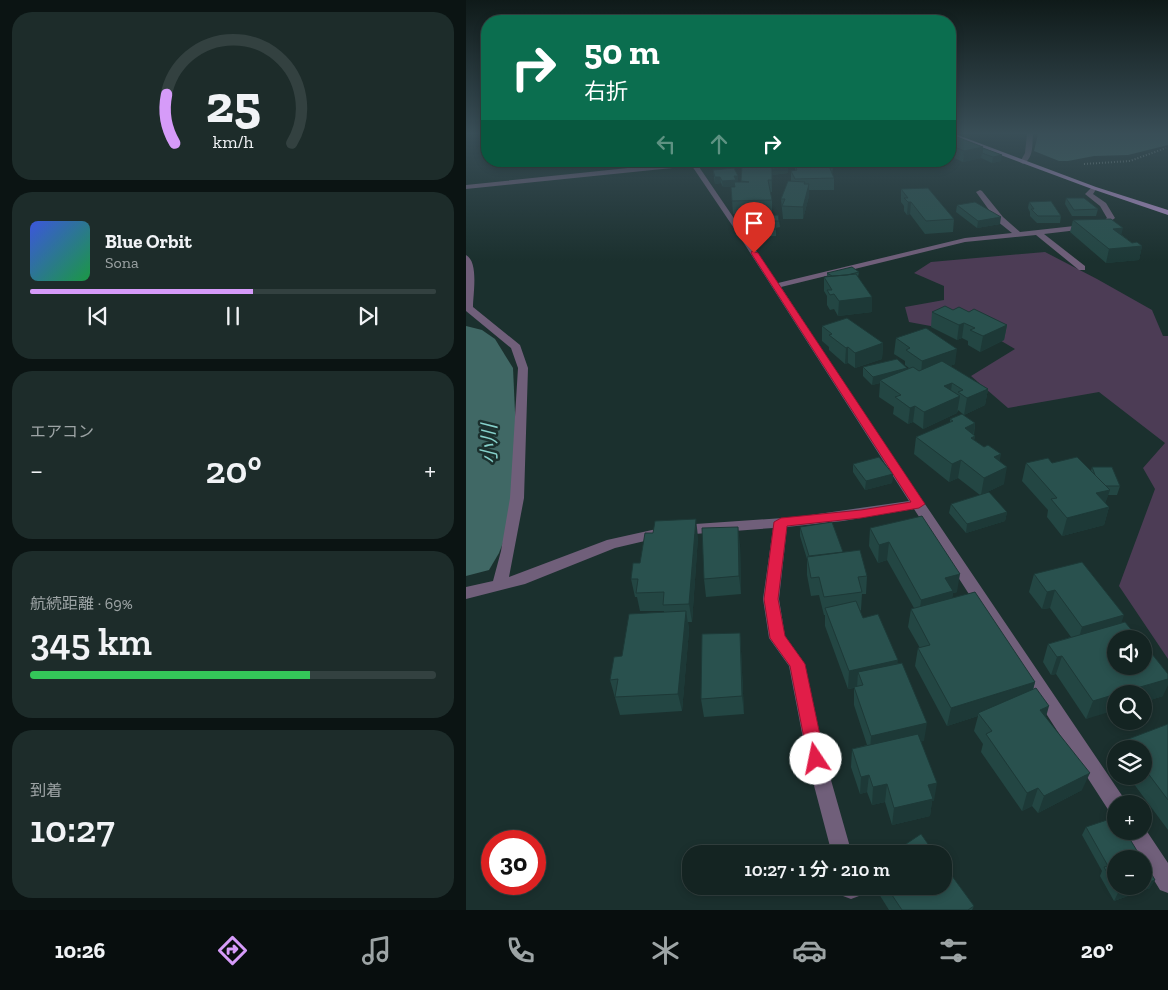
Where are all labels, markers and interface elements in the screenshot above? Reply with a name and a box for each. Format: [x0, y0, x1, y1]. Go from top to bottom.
text: 50 m [584, 31, 660, 73]
icon: right [501, 35, 566, 100]
text: 25 [205, 73, 261, 135]
text: 右折 [584, 78, 628, 105]
icon: left [652, 130, 680, 158]
icon: ahead [705, 130, 733, 158]
icon: right [758, 130, 786, 158]
text: km/h [213, 131, 253, 153]
pin [733, 202, 775, 253]
icon: arrive [740, 209, 768, 237]
text: Blue Orbit [105, 230, 192, 253]
text: Sona [105, 253, 139, 272]
icon: previous [84, 302, 112, 330]
icon: pause [219, 302, 247, 330]
icon: next [354, 302, 382, 330]
text: エアコン [30, 422, 94, 441]
water label: 小川 [477, 422, 501, 464]
text: 20° [206, 447, 262, 493]
text: − [30, 454, 43, 487]
text: + [424, 454, 436, 487]
text: 航続距離 · 69% [30, 594, 133, 613]
text: 345 km [30, 619, 152, 665]
map controls [1107, 630, 1152, 895]
button: sound [1107, 630, 1152, 675]
button: search [1107, 685, 1152, 730]
position arrow [789, 732, 841, 784]
button: layers [1107, 740, 1152, 785]
text: 到着 [30, 781, 62, 800]
button: + [1107, 795, 1152, 840]
text: 10:27 [30, 806, 115, 852]
speed limit sign: 30 [481, 830, 546, 895]
button: − [1107, 850, 1152, 895]
text: 10:27 · 1 分 · 210 m [744, 858, 890, 881]
icon: directions [215, 933, 250, 968]
icon: music [359, 933, 394, 968]
icon: phone [503, 933, 538, 968]
icon: climate [648, 933, 683, 968]
icon: car [792, 933, 827, 968]
icon: filters [936, 933, 971, 968]
text: 10:26 [55, 937, 105, 964]
text: 20° [1081, 937, 1113, 964]

